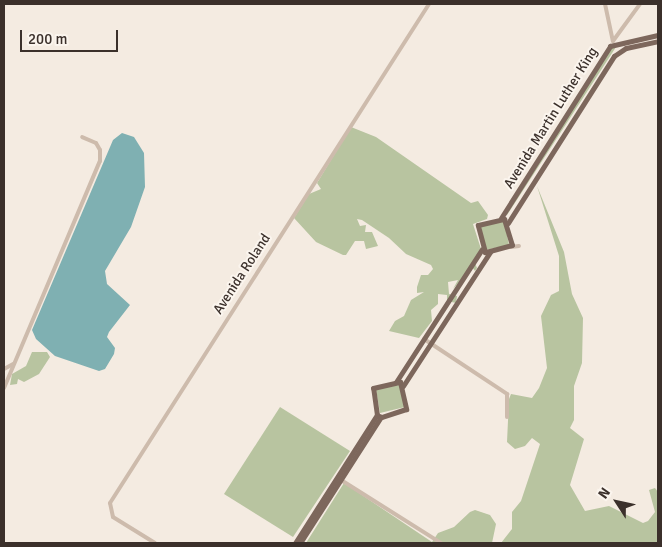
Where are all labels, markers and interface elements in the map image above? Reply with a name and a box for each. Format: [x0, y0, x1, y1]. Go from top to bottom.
scale bar [22, 20, 120, 52]
text: 200 m [28, 30, 68, 48]
street label: Avenida Martin Luther King [501, 44, 601, 192]
street label: Avenida Roland [210, 231, 274, 317]
north arrow [592, 477, 642, 527]
text: N [595, 484, 614, 502]

